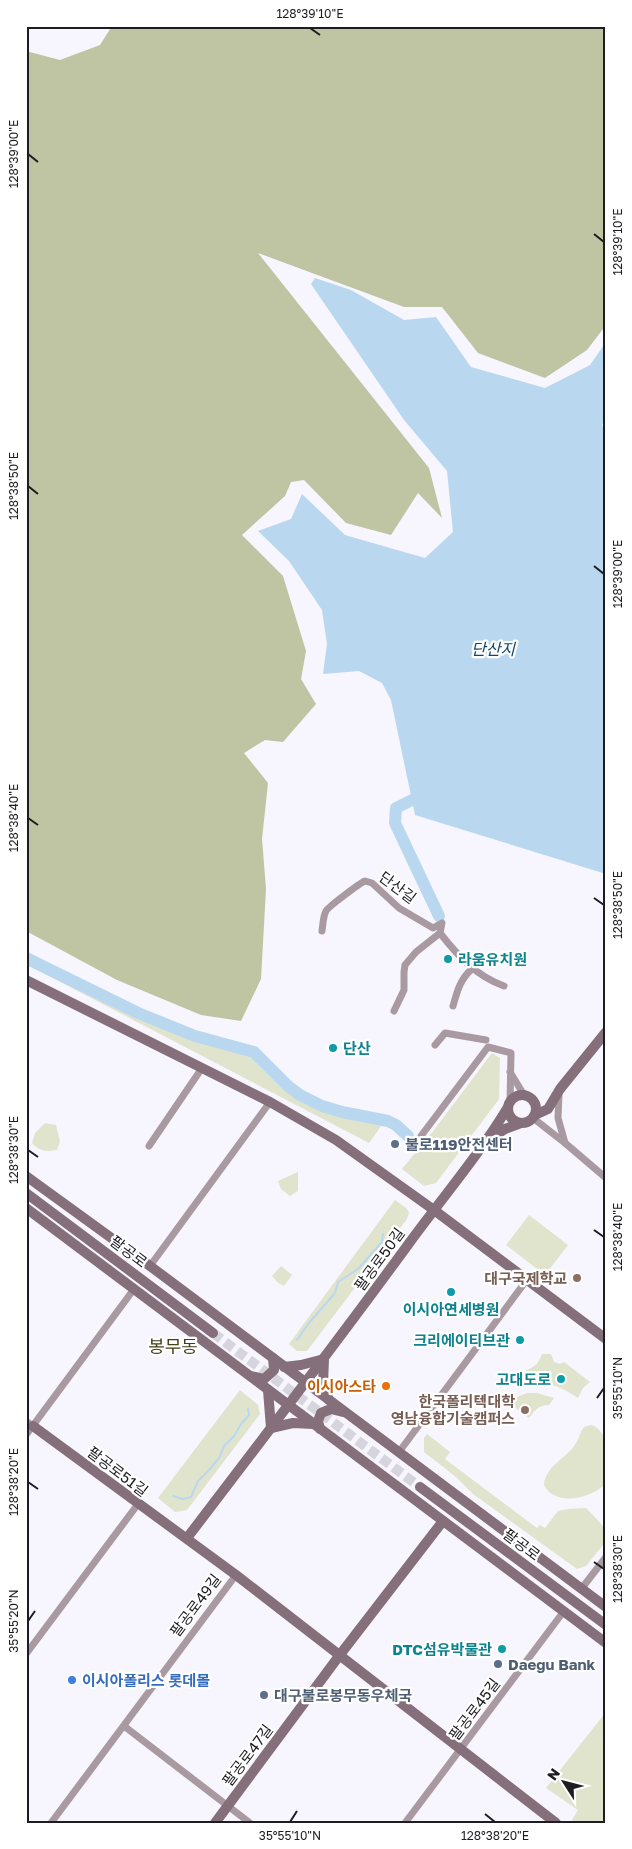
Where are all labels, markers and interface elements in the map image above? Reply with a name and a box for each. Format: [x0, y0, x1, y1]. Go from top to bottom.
text: 128°39'10"E [277, 6, 343, 21]
text: 128°39'00"E [6, 120, 21, 188]
text: 128°39'10"E [610, 209, 625, 275]
text: 128°38'50"E [6, 452, 21, 520]
text: 128°39'00"E [610, 540, 625, 608]
water label: 단산지 [471, 639, 516, 659]
text: 128°38'40"E [6, 784, 21, 852]
street label: 단산길 [376, 867, 420, 907]
text: 128°38'50"E [610, 871, 625, 939]
place label: 라움유치원 [458, 950, 527, 968]
marker: 라움유치원 [442, 953, 454, 965]
place label: 단산 [343, 1039, 371, 1057]
marker: 단산 [327, 1042, 339, 1054]
text: 128°38'30"E [6, 1116, 21, 1184]
place label: 불로119안전센터 [405, 1135, 513, 1153]
marker: 불로119안전센터 [389, 1138, 401, 1150]
text: 128°38'40"E [610, 1203, 625, 1271]
street label: 팔공로50길 [350, 1224, 408, 1294]
street label: 팔공로 [107, 1231, 151, 1271]
place label: 대구국제학교 [484, 1269, 567, 1287]
marker: 대구국제학교 [571, 1272, 583, 1284]
marker: 이시아연세병원 [445, 1286, 457, 1298]
place label: 이시아연세병원 [403, 1300, 499, 1318]
place label: 크리에이티브관 [413, 1331, 510, 1349]
marker: 크리에이티브관 [514, 1334, 526, 1346]
district label: 봉무동 [148, 1335, 198, 1357]
text: 35°55'10"N [610, 1357, 625, 1419]
place label: 고대도로 [496, 1370, 551, 1388]
marker: 고대도로 [555, 1373, 567, 1385]
place label: 이시아스타 [307, 1377, 376, 1395]
marker: 이시아스타 [380, 1380, 392, 1392]
place label: 한국폴리텍대학 영남융합기술캠퍼스 [391, 1392, 515, 1427]
marker: 한국폴리텍대학 영남융합기술캠퍼스 [519, 1404, 531, 1416]
street label: 팔공로51길 [84, 1442, 152, 1500]
text: 128°38'20"E [6, 1448, 21, 1516]
street label: 팔공로 [500, 1524, 544, 1564]
text: 128°38'30"E [610, 1535, 625, 1603]
street label: 팔공로49길 [166, 1570, 224, 1640]
text: 35°55'20"N [6, 1589, 21, 1653]
place label: DTC섬유박물관 [392, 1640, 492, 1658]
marker: DTC섬유박물관 [496, 1643, 508, 1655]
place label: Daegu Bank [508, 1655, 596, 1673]
marker: Daegu Bank [492, 1658, 504, 1670]
place label: 이시아폴리스 롯데몰 [82, 1671, 210, 1689]
marker: 이시아폴리스 롯데몰 [66, 1674, 78, 1686]
street label: 팔공로45길 [445, 1674, 503, 1744]
place label: 대구불로봉무동우체국 [274, 1686, 412, 1704]
marker: 대구불로봉무동우체국 [258, 1689, 270, 1701]
street label: 팔공로47길 [218, 1721, 276, 1789]
north arrow [540, 1756, 590, 1806]
text: N [543, 1765, 563, 1783]
text: 35°55'10"N [259, 1828, 321, 1843]
text: 128°38'20"E [461, 1828, 529, 1843]

